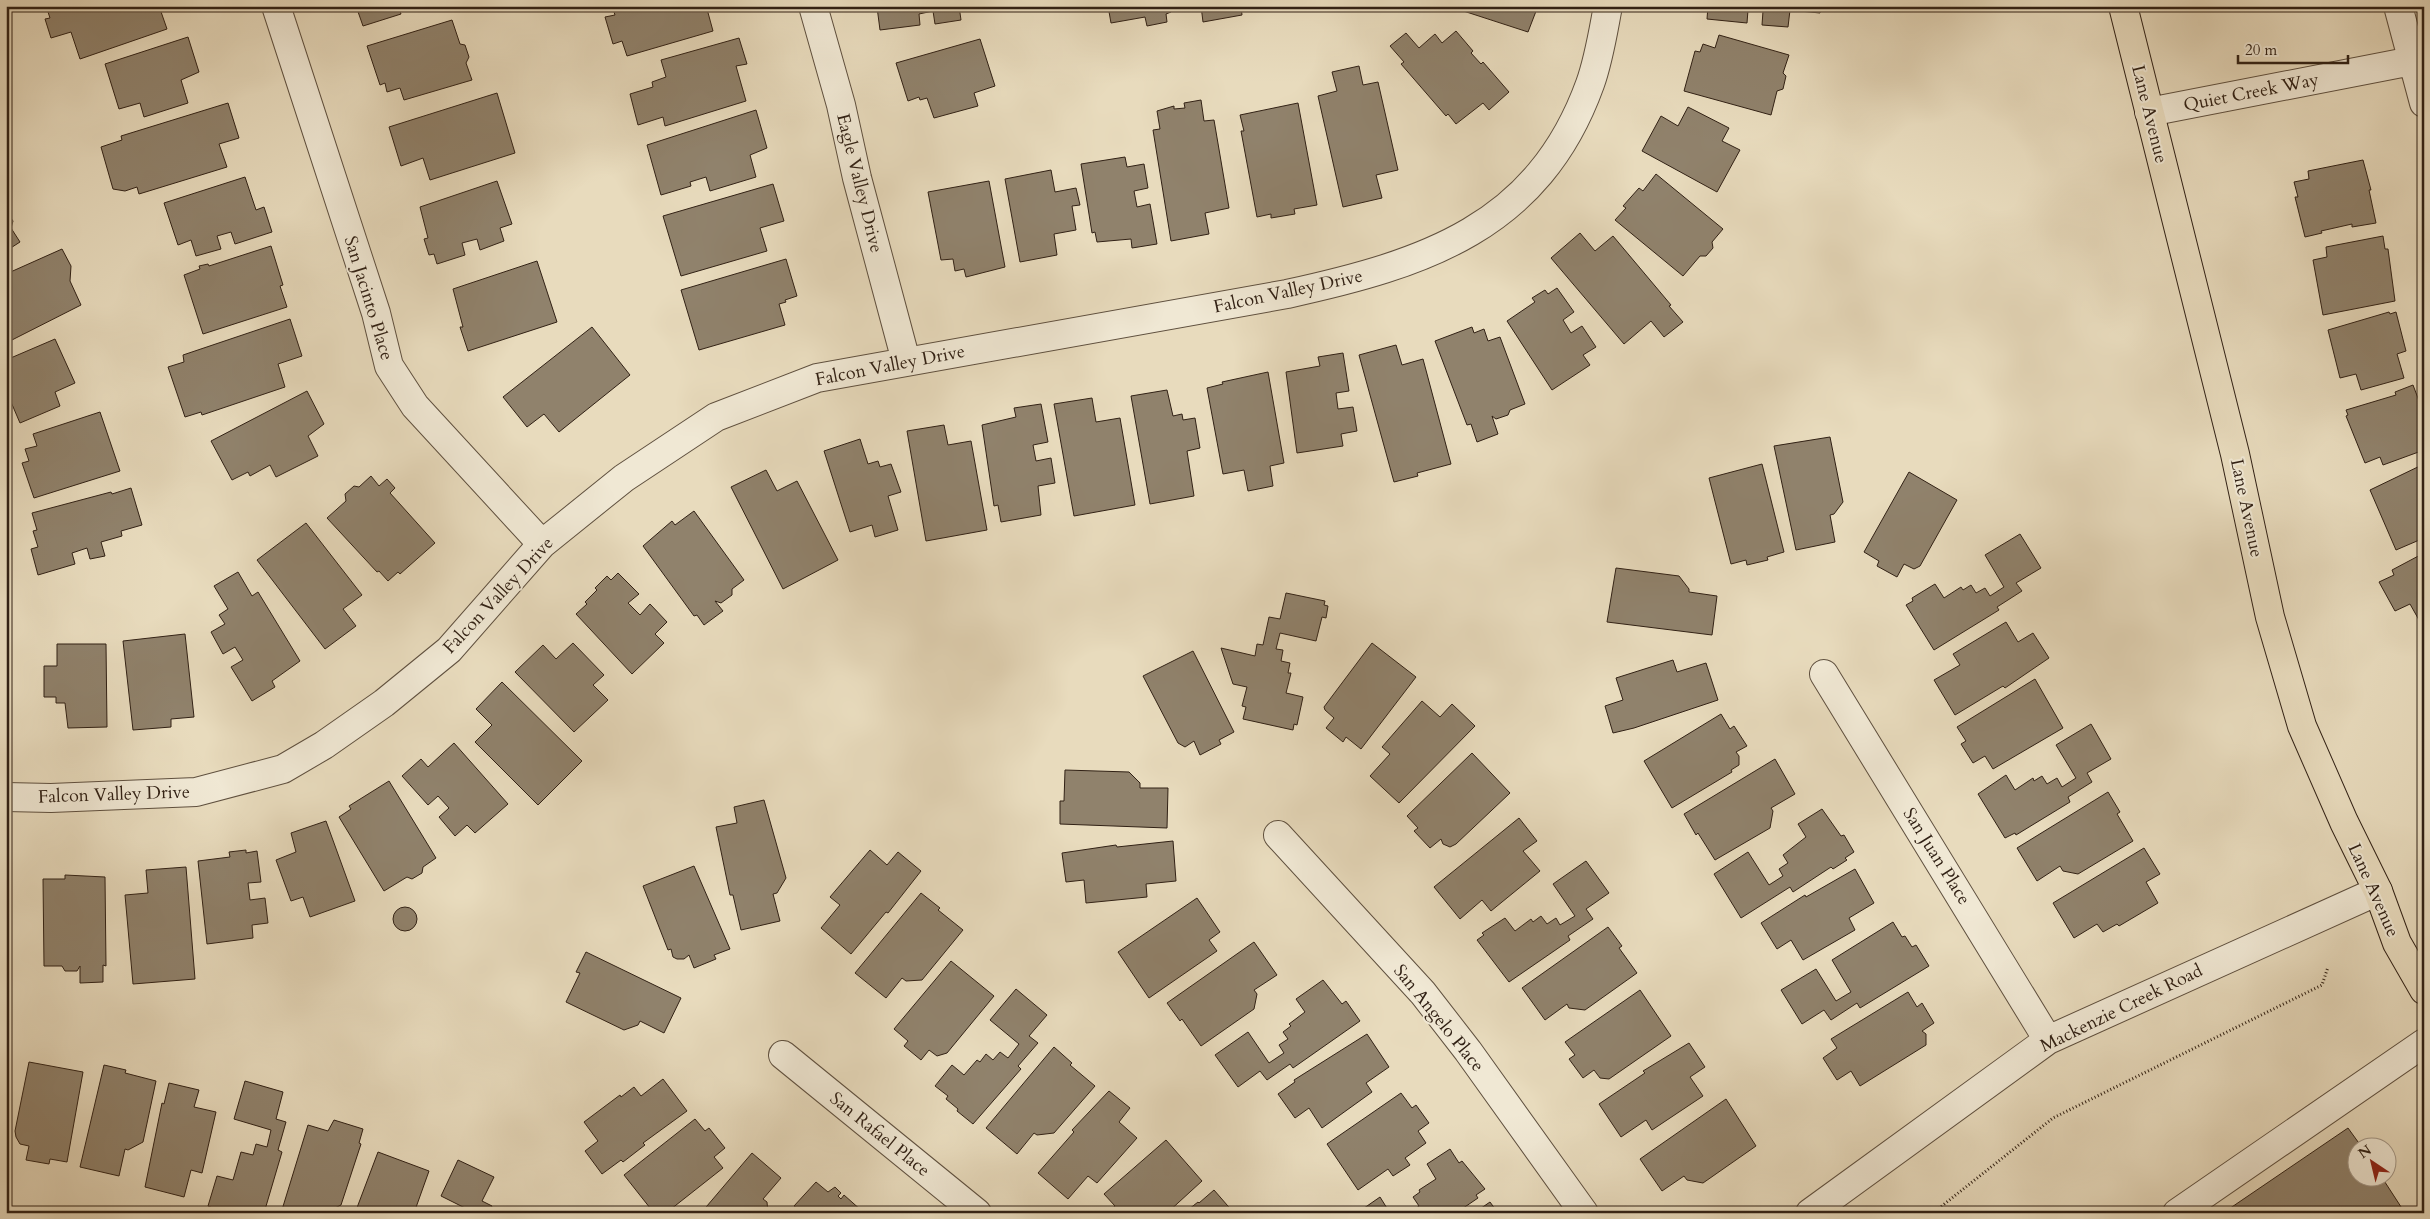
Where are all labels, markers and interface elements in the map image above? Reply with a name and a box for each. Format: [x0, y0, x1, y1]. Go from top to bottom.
scale bar [2238, 32, 2348, 64]
text: 20 m [2245, 40, 2277, 60]
street label: Lane Avenue [2125, 62, 2174, 166]
street label: Quiet Creek Way [2181, 67, 2321, 118]
street label: Eagle Valley Drive [830, 111, 889, 255]
street label: San Jacinto Place [338, 233, 399, 363]
street label: Falcon Valley Drive [1211, 263, 1365, 320]
street label: Falcon Valley Drive [813, 339, 967, 392]
street label: Lane Avenue [2224, 456, 2269, 560]
street label: Falcon Valley Drive [437, 531, 559, 659]
street label: Falcon Valley Drive [38, 779, 190, 810]
street label: San Juan Place [1897, 803, 1976, 910]
street label: Lane Avenue [2342, 839, 2405, 941]
street label: Mackenzie Creek Road [2036, 958, 2207, 1059]
street label: San Angelo Place [1387, 959, 1490, 1077]
street label: San Rafael Place [824, 1086, 935, 1183]
north arrow [2348, 1136, 2398, 1186]
text: N [2354, 1140, 2375, 1163]

